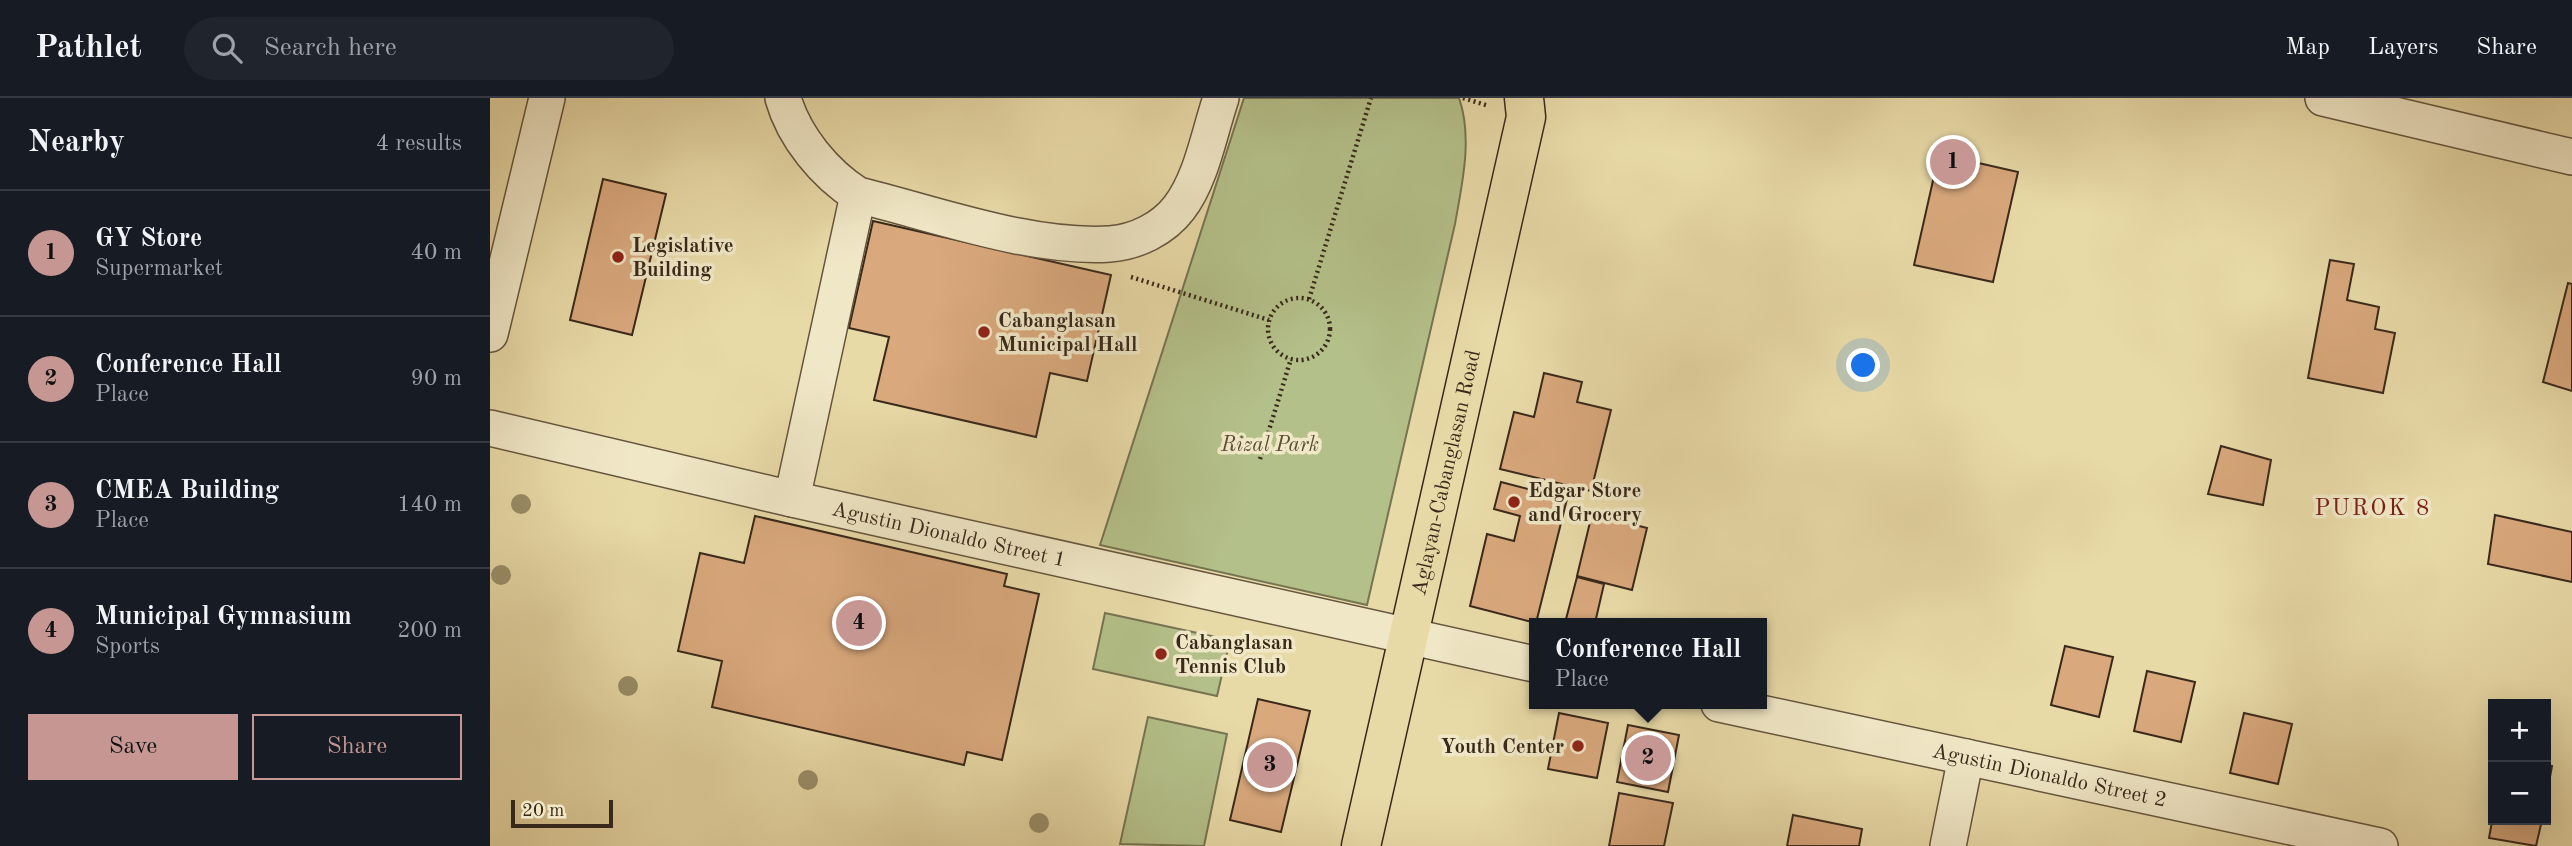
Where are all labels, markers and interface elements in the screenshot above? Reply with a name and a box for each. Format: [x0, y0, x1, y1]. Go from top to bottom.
search box [184, 17, 674, 80]
icon: search [208, 29, 246, 67]
text: Pathlet [35, 32, 142, 65]
text: Search here [264, 35, 397, 61]
text: Map [2286, 36, 2330, 60]
text: Layers [2368, 36, 2438, 60]
text: Share [2476, 36, 2537, 60]
text: Nearby [28, 128, 125, 158]
text: 4 results [376, 132, 462, 155]
pin: 1 [1930, 136, 1976, 188]
text: GY Store [95, 226, 202, 252]
place label: Legislative Building [632, 236, 734, 281]
text: 1 [44, 241, 58, 264]
text: 40 m [411, 241, 462, 264]
marker: Legislative Building [610, 249, 626, 265]
text: Supermarket [95, 257, 223, 280]
place label: Cabanglasan Municipal Hall [998, 311, 1138, 356]
marker: Cabanglasan Municipal Hall [976, 324, 992, 340]
street label: Aglayan-Cabanglasan Road [1409, 348, 1485, 597]
your location [1846, 348, 1880, 382]
text: Conference Hall [95, 352, 281, 378]
text: 2 [44, 367, 58, 390]
text: 90 m [411, 367, 462, 390]
text: Place [95, 383, 149, 406]
park label: Rizal Park [1220, 435, 1319, 456]
text: CMEA Building [95, 478, 279, 504]
place label: Edgar Store and Grocery [1528, 481, 1642, 526]
text: 3 [44, 493, 58, 516]
text: 140 m [397, 493, 462, 516]
marker: Edgar Store and Grocery [1506, 494, 1522, 510]
district label: PUROK 8 [2315, 497, 2431, 520]
street label: Agustin Dionaldo Street 1 [830, 499, 1068, 572]
text: Place [95, 509, 149, 532]
pin: 4 [836, 597, 882, 649]
text: Municipal Gymnasium [95, 604, 352, 630]
popup [1529, 618, 1767, 709]
text: 4 [44, 619, 58, 642]
text: 200 m [397, 619, 462, 642]
place label: Cabanglasan Tennis Club [1175, 633, 1293, 678]
text: Sports [95, 635, 160, 658]
text: Conference Hall [1555, 637, 1741, 663]
marker: Cabanglasan Tennis Club [1153, 646, 1169, 662]
text: Place [1555, 668, 1609, 691]
map controls [2488, 699, 2551, 825]
button: + [2488, 699, 2551, 762]
button: Save [28, 714, 238, 780]
button: Share [252, 714, 462, 780]
pin: 2 [1625, 732, 1671, 784]
place label: Youth Center [1441, 737, 1564, 758]
marker: Youth Center [1570, 738, 1586, 754]
pin: 3 [1247, 739, 1293, 791]
street label: Agustin Dionaldo Street 2 [1930, 741, 2168, 812]
button: − [2488, 762, 2551, 825]
scale bar [511, 797, 612, 829]
text: 20 m [522, 802, 564, 821]

